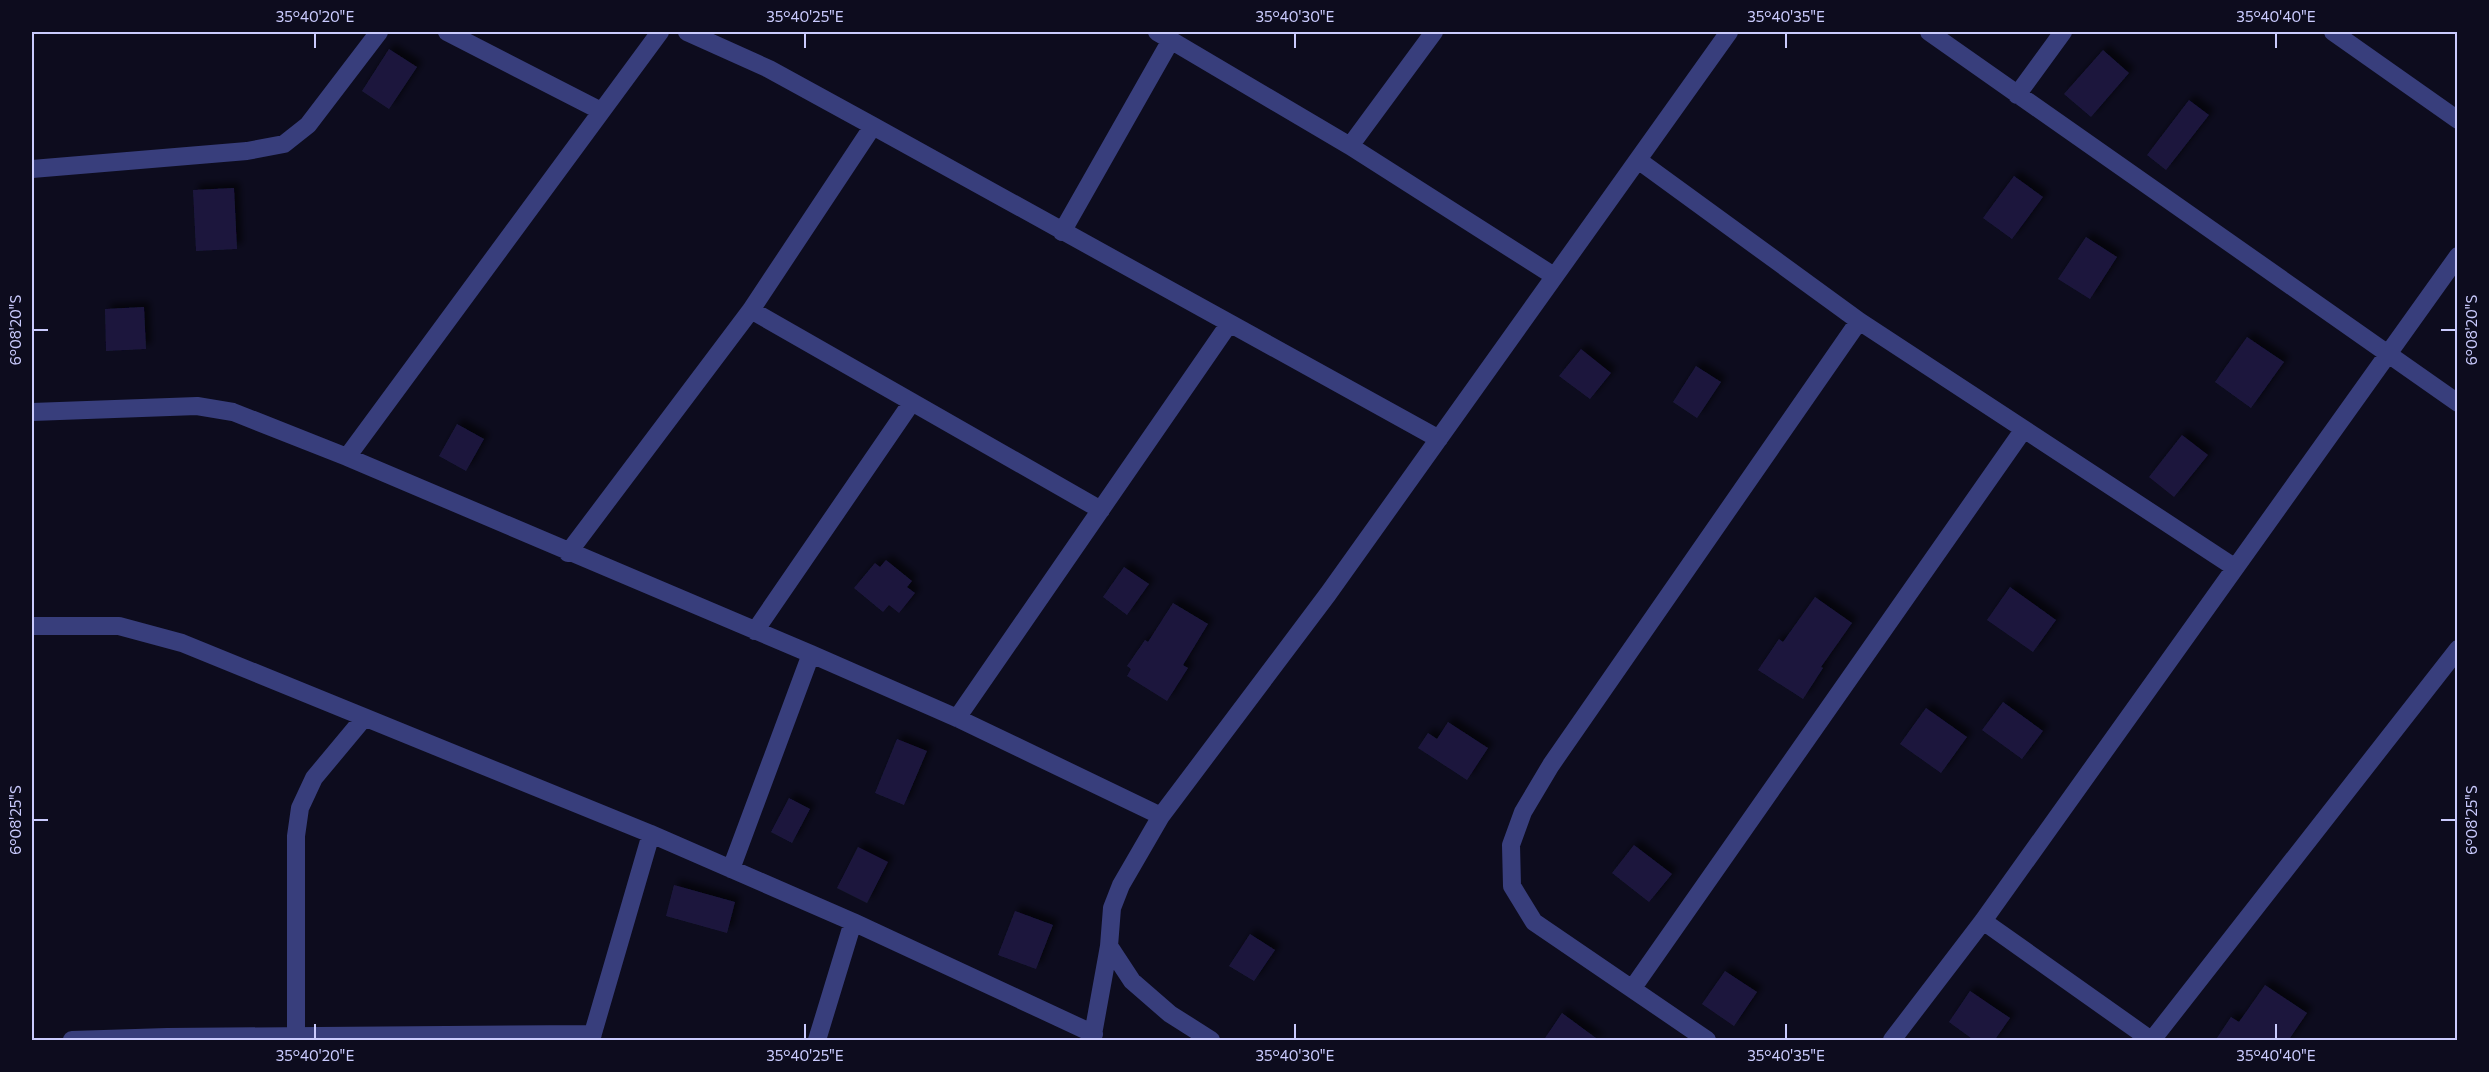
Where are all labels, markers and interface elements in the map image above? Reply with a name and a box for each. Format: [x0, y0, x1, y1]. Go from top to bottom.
text: 35°40'20"E [276, 7, 354, 25]
text: 35°40'25"E [766, 7, 844, 25]
text: 35°40'30"E [1256, 7, 1335, 25]
text: 35°40'35"E [1747, 7, 1825, 25]
text: 35°40'40"E [2236, 7, 2316, 25]
text: 6°08'20"S [6, 295, 24, 365]
text: 6°08'20"S [2462, 295, 2480, 365]
text: 6°08'25"S [6, 785, 24, 855]
text: 6°08'25"S [2462, 785, 2480, 855]
text: 35°40'20"E [276, 1046, 354, 1064]
text: 35°40'25"E [766, 1046, 844, 1064]
text: 35°40'30"E [1256, 1046, 1335, 1064]
text: 35°40'35"E [1747, 1046, 1825, 1064]
text: 35°40'40"E [2236, 1046, 2316, 1064]

